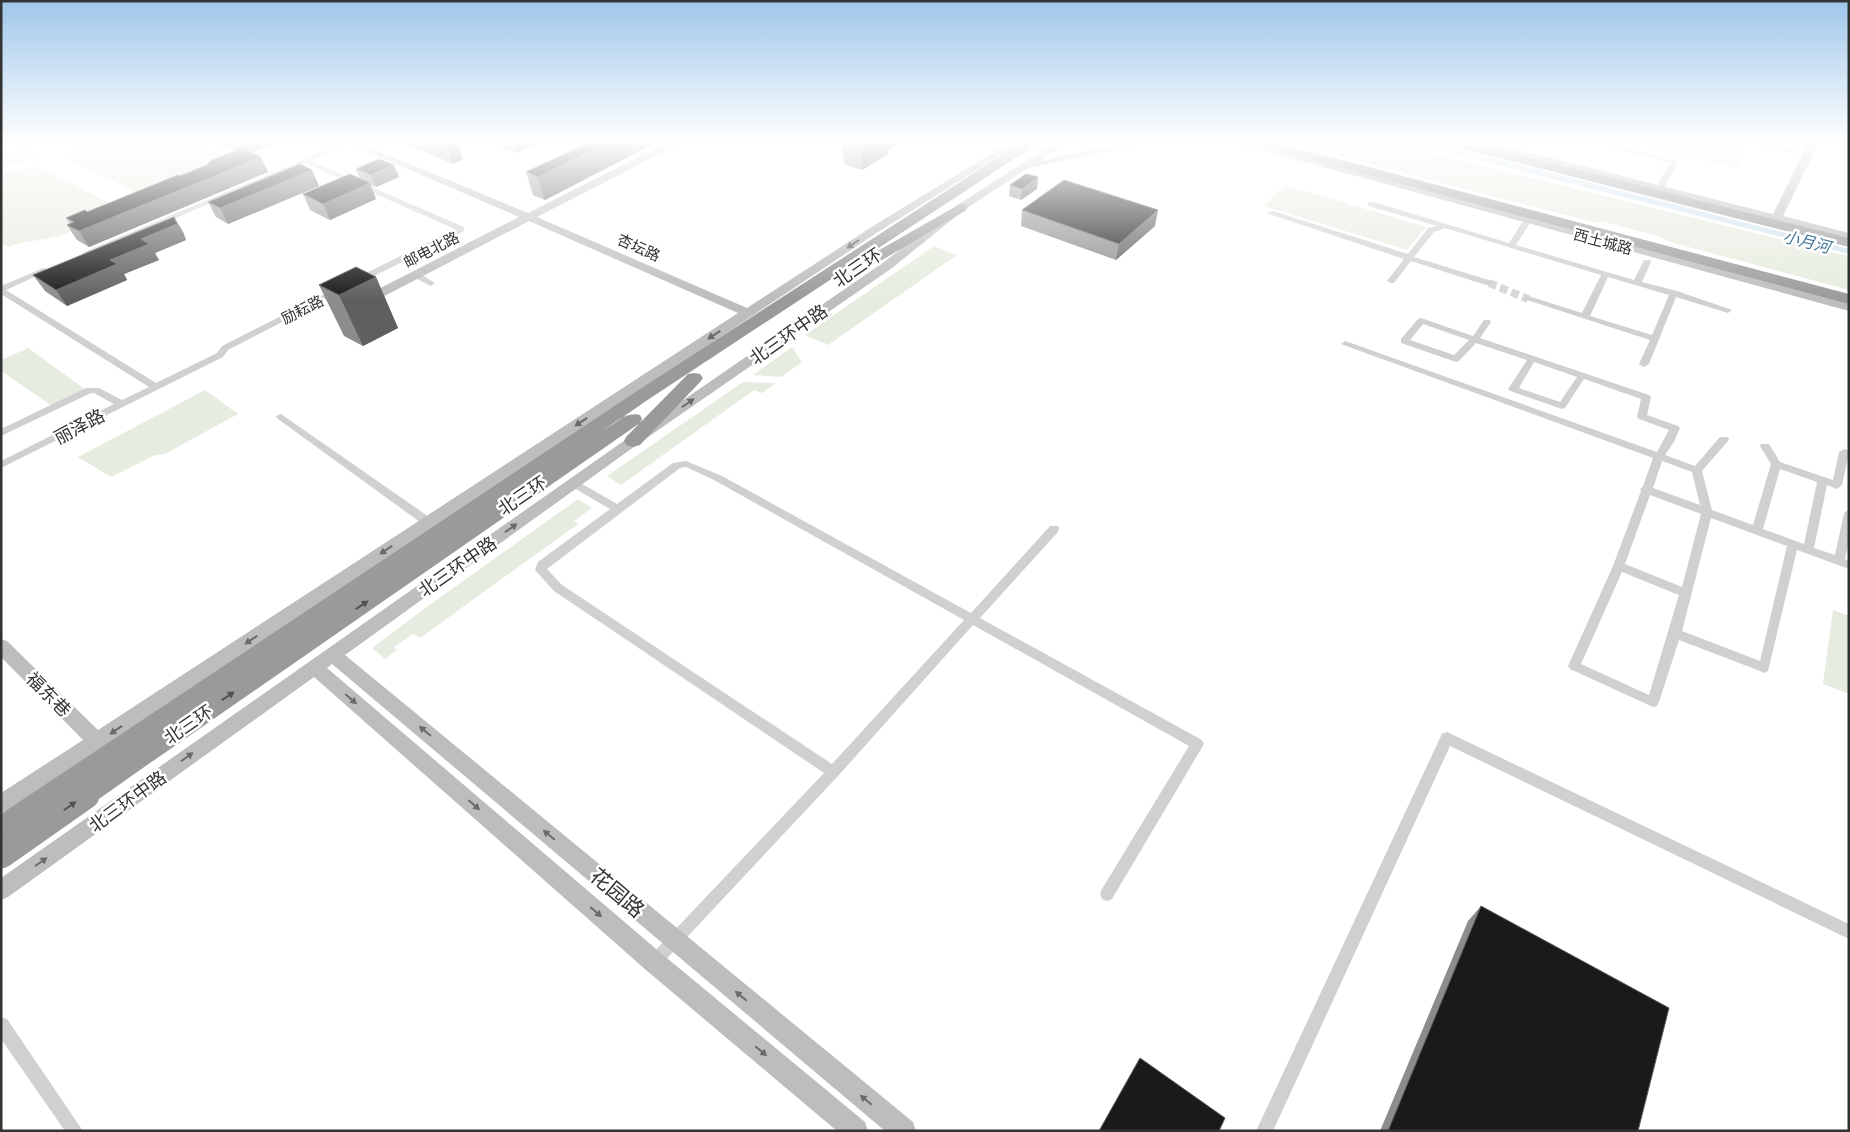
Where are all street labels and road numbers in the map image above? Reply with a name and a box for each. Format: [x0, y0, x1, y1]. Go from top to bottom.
street label: 西土城路 [1572, 225, 1634, 257]
street label: 邮电北路 [400, 227, 462, 271]
street label: 杏坛路 [615, 230, 663, 264]
street label: 北三环 [828, 243, 886, 291]
street label: 励耘路 [278, 291, 326, 327]
street label: 北三环中路 [745, 299, 831, 369]
street label: 丽泽路 [50, 404, 108, 448]
street label: 北三环 [493, 471, 551, 519]
street label: 北三环中路 [414, 531, 500, 601]
street label: 福东巷 [22, 667, 76, 721]
street label: 北三环 [159, 700, 217, 748]
street label: 北三环中路 [84, 766, 170, 836]
street label: 花园路 [586, 862, 650, 922]

